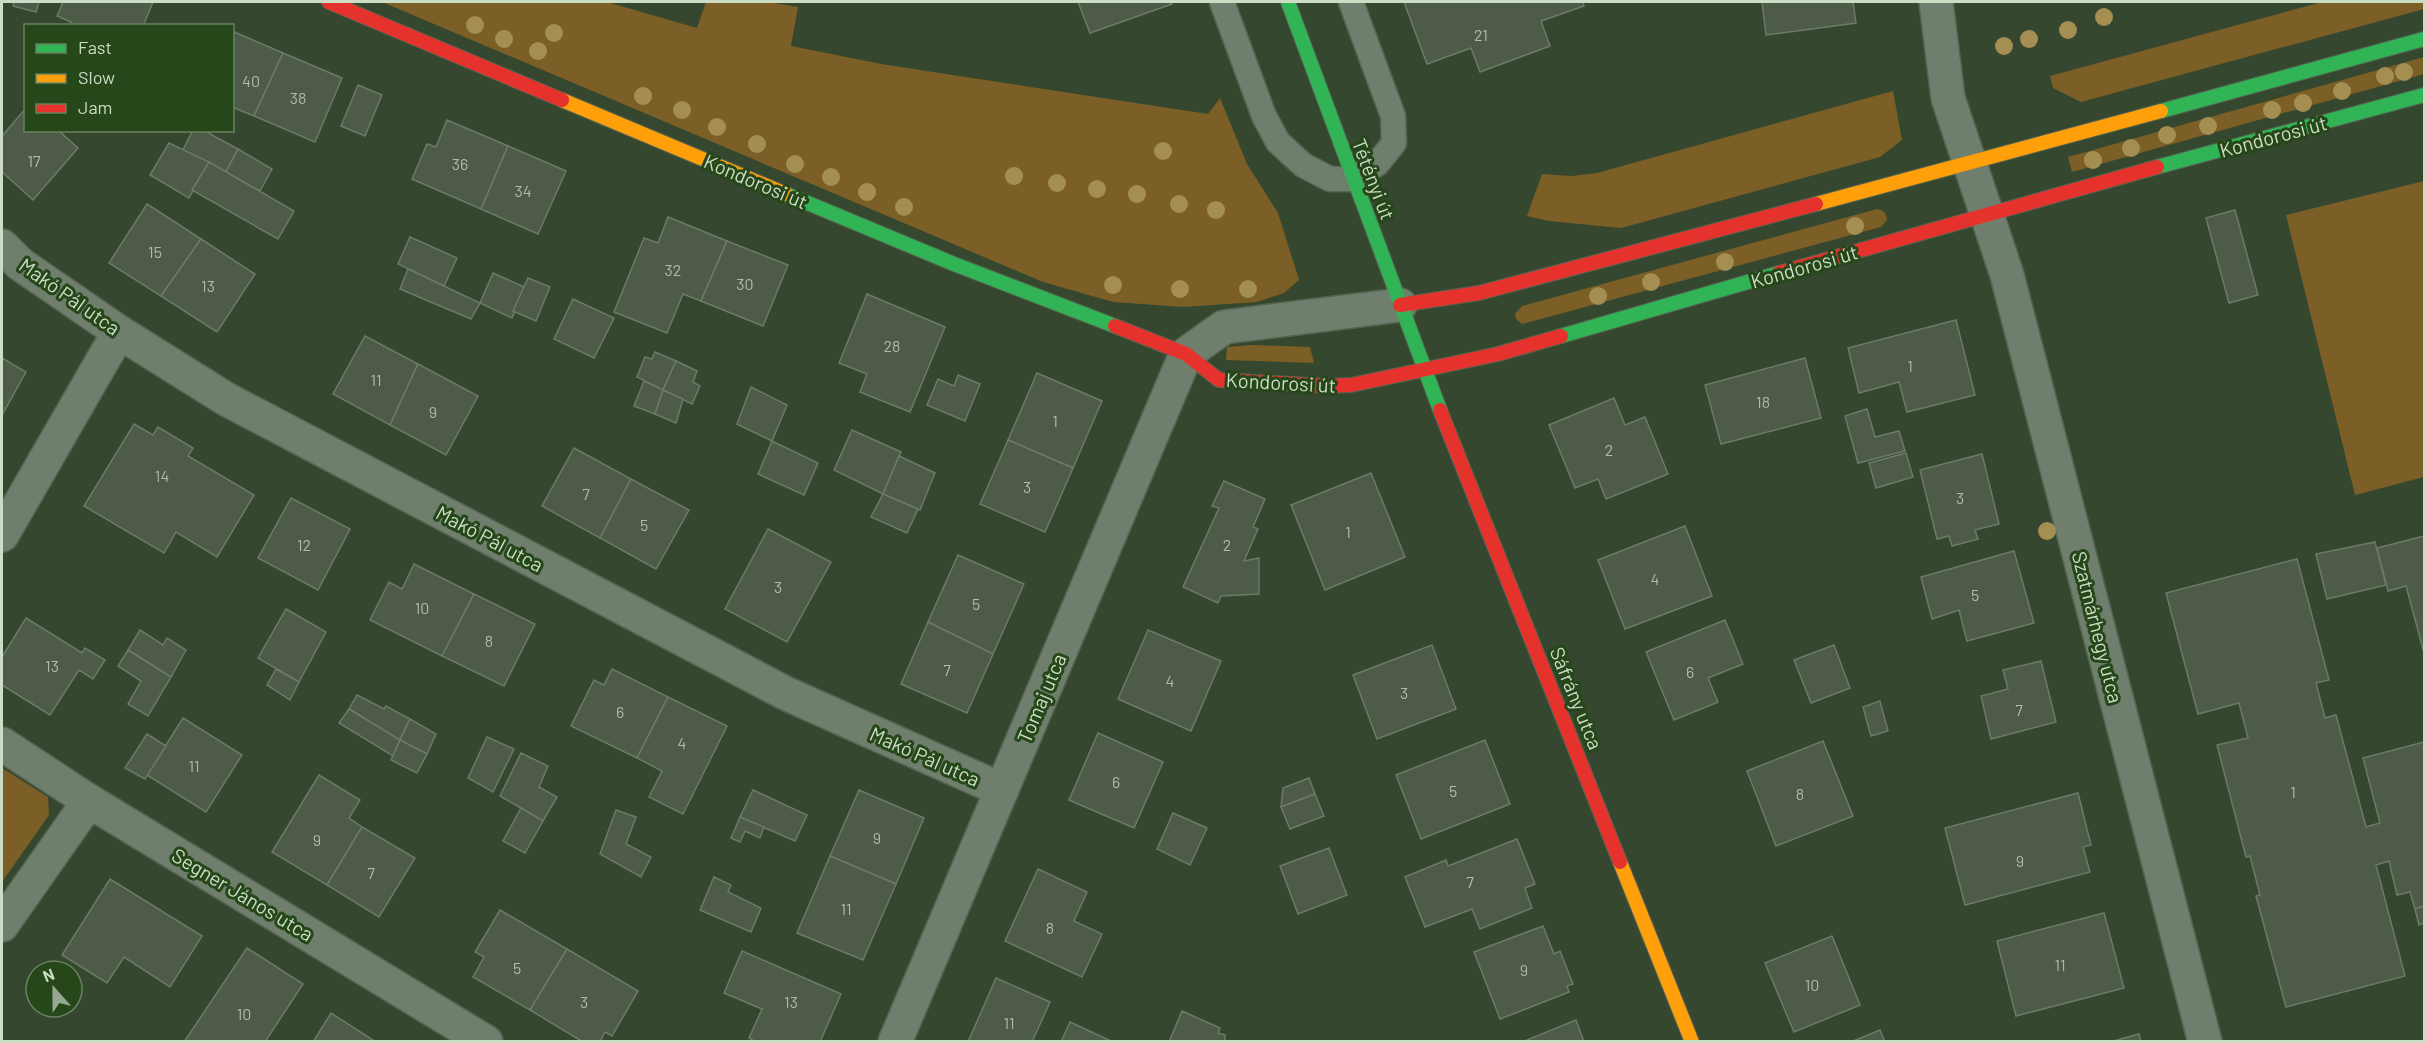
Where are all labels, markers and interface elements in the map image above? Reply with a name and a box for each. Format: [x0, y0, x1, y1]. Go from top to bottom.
legend [24, 24, 234, 132]
house number: 21 [1474, 25, 1488, 44]
text: Fast [78, 36, 112, 58]
text: Slow [78, 66, 115, 88]
house number: 40 [242, 71, 260, 90]
house number: 38 [290, 88, 306, 107]
text: Jam [78, 96, 112, 118]
street label: Kondorosi út [2217, 110, 2329, 162]
street label: Tétényi út [1348, 135, 1400, 223]
street label: Kondorosi út [701, 148, 811, 214]
house number: 17 [27, 151, 41, 170]
house number: 36 [452, 154, 468, 173]
house number: 34 [514, 181, 532, 200]
street label: Kondorosi út [1748, 239, 1860, 293]
house number: 15 [148, 242, 162, 261]
street label: Makó Pál utca [15, 252, 125, 340]
house number: 32 [665, 260, 681, 279]
house number: 30 [736, 274, 754, 293]
house number: 13 [201, 276, 215, 295]
house number: 28 [884, 336, 900, 355]
house number: 1 [1907, 356, 1913, 375]
street label: Kondorosi út [1225, 367, 1337, 397]
house number: 11 [370, 370, 382, 389]
house number: 18 [1756, 392, 1770, 411]
house number: 9 [429, 402, 437, 421]
house number: 1 [1052, 411, 1058, 430]
house number: 2 [1605, 440, 1613, 459]
house number: 14 [155, 466, 169, 485]
house number: 3 [1023, 477, 1031, 496]
house number: 7 [582, 484, 590, 503]
house number: 3 [1956, 488, 1964, 507]
street label: Makó Pál utca [432, 500, 548, 576]
house number: 5 [640, 515, 648, 534]
house number: 1 [1345, 522, 1351, 541]
house number: 12 [297, 535, 311, 554]
house number: 2 [1223, 535, 1231, 554]
street label: Szatmárhegy utca [2068, 549, 2128, 705]
house number: 4 [1651, 569, 1659, 588]
house number: 3 [774, 577, 782, 596]
house number: 5 [1971, 585, 1979, 604]
house number: 5 [972, 594, 980, 613]
house number: 10 [415, 598, 429, 617]
house number: 8 [485, 631, 493, 650]
street label: Sáfrány utca [1546, 643, 1608, 753]
street label: Tomaj utca [1011, 650, 1071, 746]
house number: 13 [45, 656, 59, 675]
house number: 7 [943, 660, 951, 679]
house number: 6 [1686, 662, 1694, 681]
house number: 4 [1166, 671, 1174, 690]
house number: 3 [1400, 683, 1408, 702]
house number: 7 [2015, 700, 2023, 719]
house number: 6 [616, 702, 624, 721]
street label: Makó Pál utca [866, 721, 984, 791]
house number: 4 [678, 733, 686, 752]
house number: 11 [188, 756, 200, 775]
house number: 6 [1112, 772, 1120, 791]
house number: 5 [1449, 781, 1457, 800]
house number: 1 [2290, 782, 2296, 801]
house number: 8 [1796, 784, 1804, 803]
house number: 9 [873, 828, 881, 847]
house number: 9 [313, 830, 321, 849]
street label: Segner János utca [168, 842, 318, 946]
house number: 9 [2016, 851, 2024, 870]
house number: 7 [367, 863, 375, 882]
house number: 7 [1466, 872, 1474, 891]
house number: 11 [840, 899, 852, 918]
house number: 8 [1046, 918, 1054, 937]
house number: 11 [2054, 955, 2066, 974]
house number: 5 [513, 958, 521, 977]
north arrow [24, 959, 84, 1019]
house number: 9 [1520, 960, 1528, 979]
text: N [40, 964, 57, 985]
house number: 10 [1805, 975, 1819, 994]
house number: 3 [580, 992, 588, 1011]
house number: 13 [784, 992, 798, 1011]
house number: 10 [237, 1004, 251, 1023]
house number: 11 [1003, 1013, 1015, 1032]

